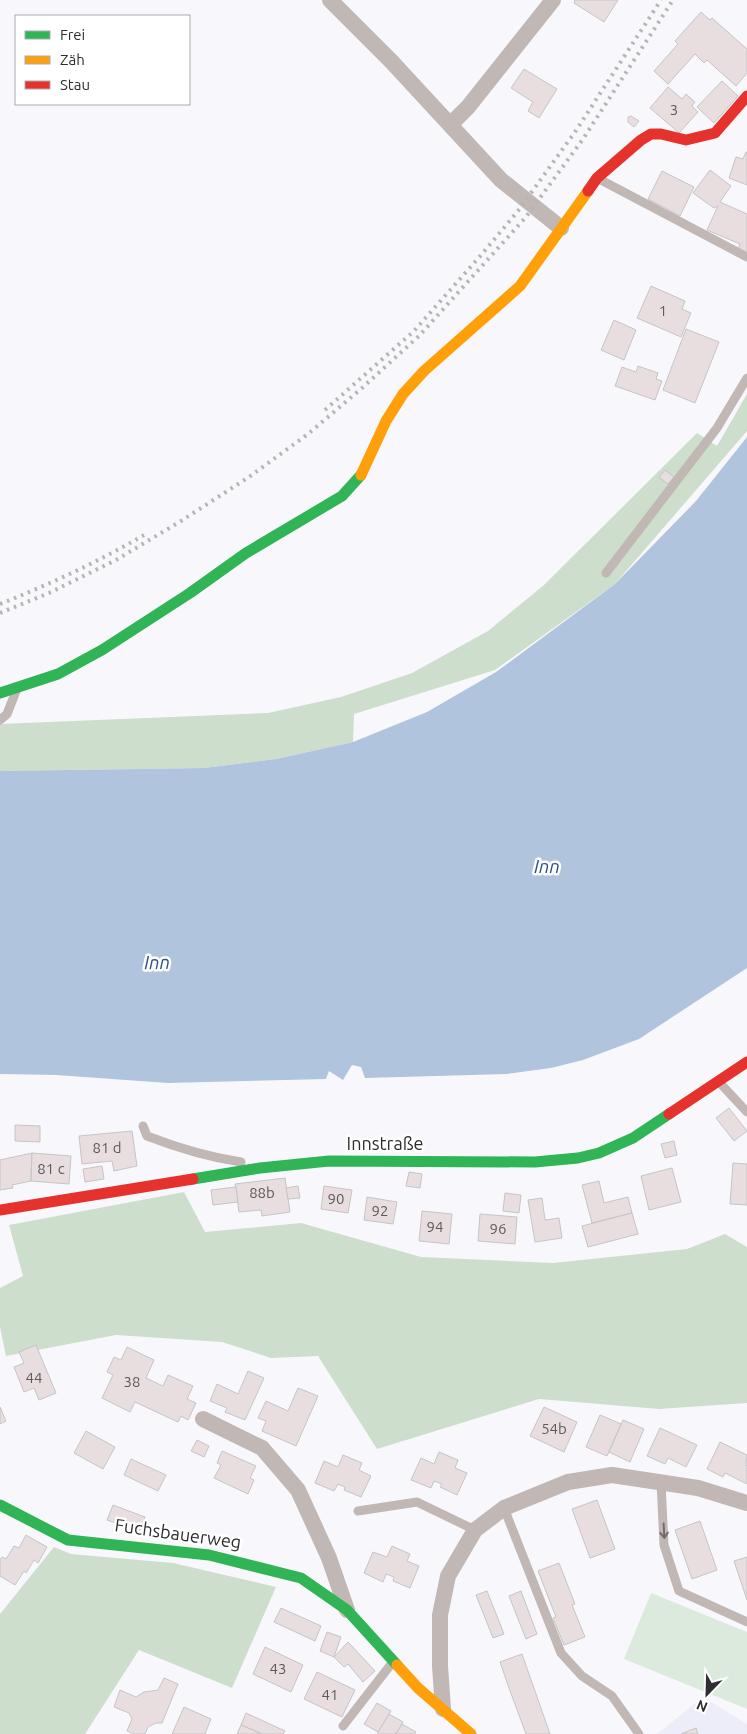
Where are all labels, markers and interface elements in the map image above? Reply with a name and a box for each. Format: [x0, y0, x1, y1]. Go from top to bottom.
legend [15, 15, 190, 105]
text: Frei [60, 26, 85, 43]
text: Zäh [60, 51, 85, 68]
text: Stau [60, 76, 90, 93]
house number: 3 [670, 101, 678, 118]
house number: 1 [659, 302, 667, 319]
water label: Inn [534, 855, 560, 877]
water label: Inn [144, 951, 170, 973]
street label: Innstraße [347, 1133, 423, 1153]
house number: 81 d [92, 1139, 122, 1156]
house number: 81 c [37, 1160, 65, 1177]
house number: 88b [249, 1184, 275, 1201]
house number: 90 [328, 1190, 344, 1207]
house number: 92 [372, 1202, 388, 1219]
house number: 94 [427, 1218, 443, 1235]
house number: 96 [490, 1220, 506, 1237]
house number: 44 [26, 1369, 42, 1386]
house number: 38 [124, 1373, 140, 1390]
house number: 54b [541, 1420, 567, 1437]
street label: Fuchsbauerweg [114, 1514, 243, 1552]
one-way arrow [659, 1523, 668, 1539]
house number: 43 [270, 1660, 286, 1677]
north arrow [682, 1669, 732, 1719]
house number: 41 [322, 1686, 338, 1703]
text: N [694, 1697, 710, 1715]

